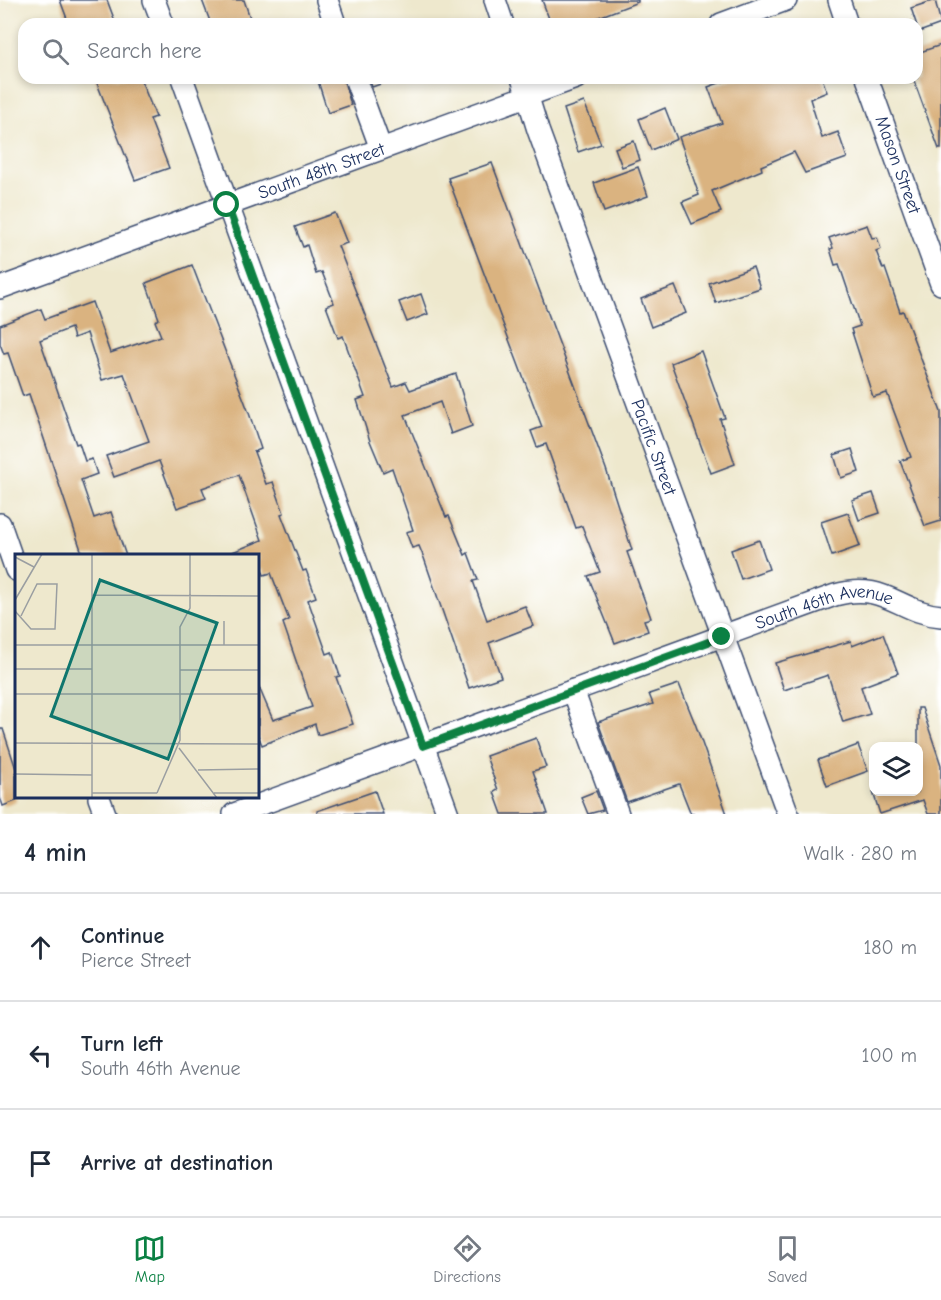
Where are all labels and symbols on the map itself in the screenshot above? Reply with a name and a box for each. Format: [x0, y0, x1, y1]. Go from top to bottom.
street label: Mason Street [871, 113, 926, 217]
street label: South 48th Street [255, 138, 388, 204]
route start [213, 191, 239, 217]
street label: Pacific Street [627, 396, 681, 499]
inset map [15, 554, 260, 799]
street label: South 46th Avenue [752, 581, 897, 634]
route end [708, 623, 734, 649]

